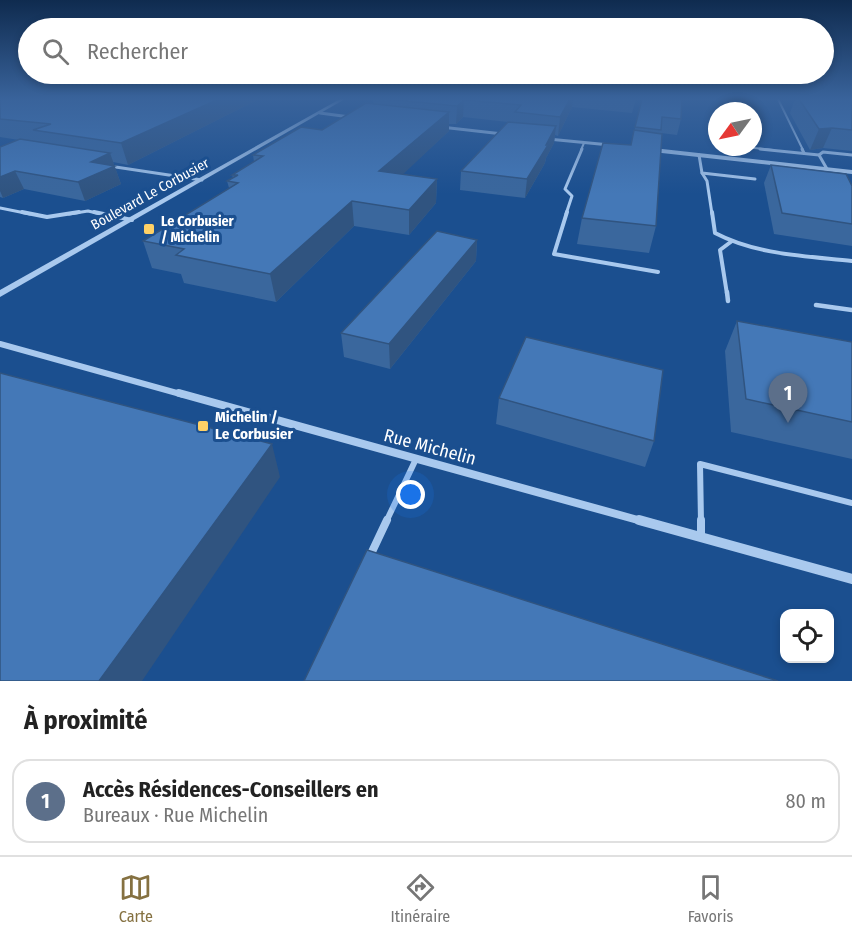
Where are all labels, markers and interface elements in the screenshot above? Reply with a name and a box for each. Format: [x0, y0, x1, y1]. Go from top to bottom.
search box [18, 18, 834, 84]
icon: search [39, 35, 72, 68]
text: Rechercher [87, 38, 188, 65]
north arrow [708, 102, 762, 156]
street label: Boulevard Le Corbusier [88, 154, 212, 233]
place label: Le Corbusier / Michelin [161, 213, 235, 246]
marker: Le Corbusier / Michelin [142, 222, 156, 236]
pin: 1 [768, 374, 808, 423]
place label: Michelin / Le Corbusier [215, 408, 293, 443]
marker: Michelin / Le Corbusier [196, 419, 210, 433]
street label: Rue Michelin [381, 424, 479, 470]
your location [396, 480, 425, 509]
map controls [780, 609, 834, 663]
button: locate [780, 609, 834, 663]
text: À proximité [24, 705, 147, 736]
text: Accès Résidences-Conseillers en [83, 776, 378, 803]
text: 1 [41, 789, 50, 813]
text: 80 m [786, 789, 826, 813]
text: Bureaux · Rue Michelin [83, 803, 268, 827]
tab: Carte [119, 871, 153, 926]
tab: Itinéraire [390, 871, 450, 926]
tab: Favoris [688, 871, 733, 926]

